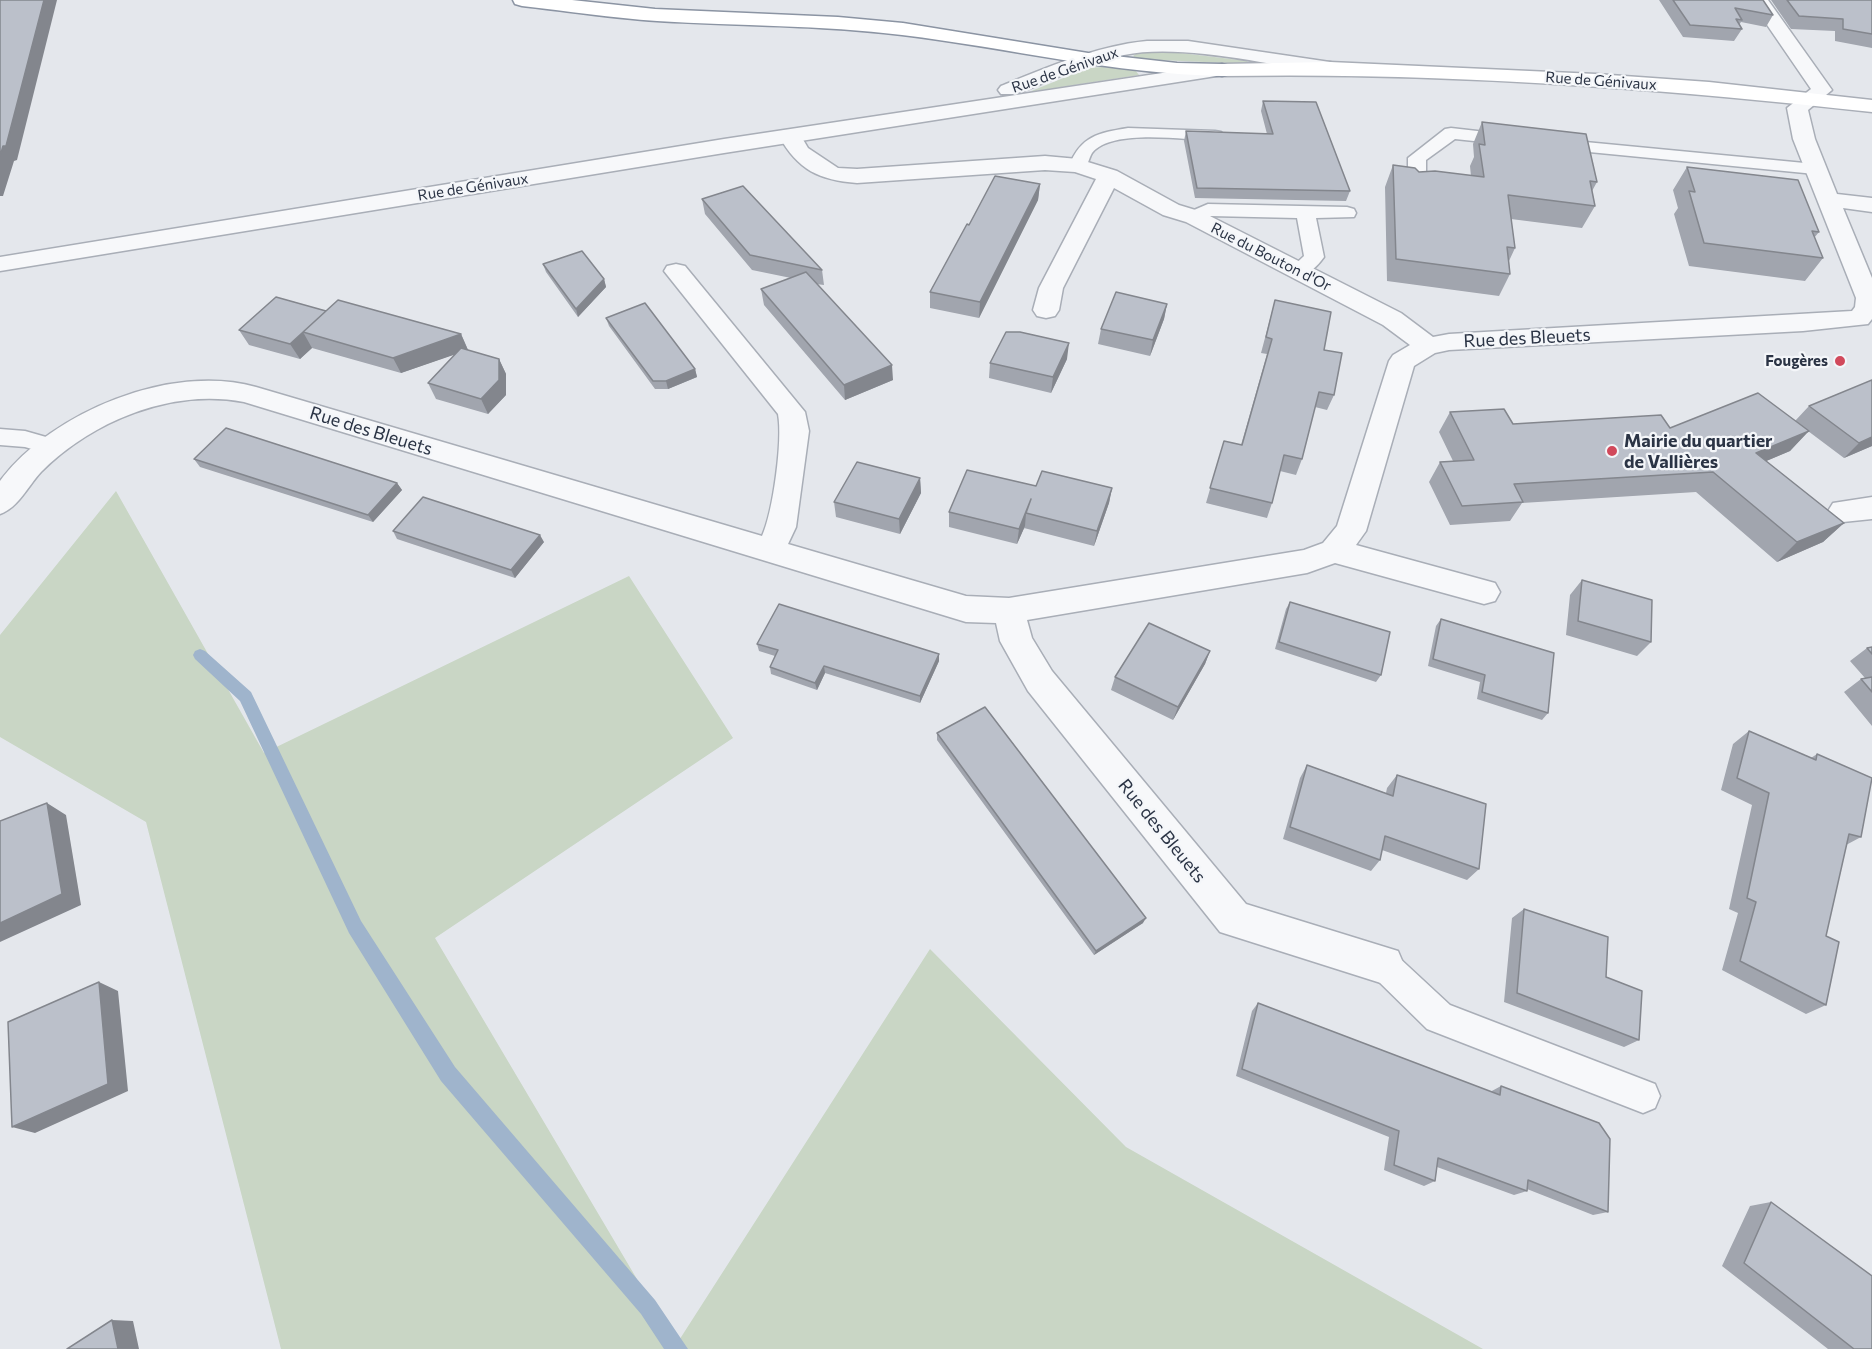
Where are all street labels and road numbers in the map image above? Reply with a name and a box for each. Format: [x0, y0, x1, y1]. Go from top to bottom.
street label: Rue de Génivaux [1009, 43, 1121, 97]
street label: Rue de Génivaux [1545, 68, 1657, 94]
street label: Rue de Génivaux [416, 169, 530, 205]
street label: Rue du Bouton d'Or [1208, 219, 1334, 295]
street label: Rue des Bleuets [1463, 324, 1591, 352]
street label: Rue des Bleuets [307, 402, 435, 460]
street label: Rue des Bleuets [1114, 775, 1210, 887]

